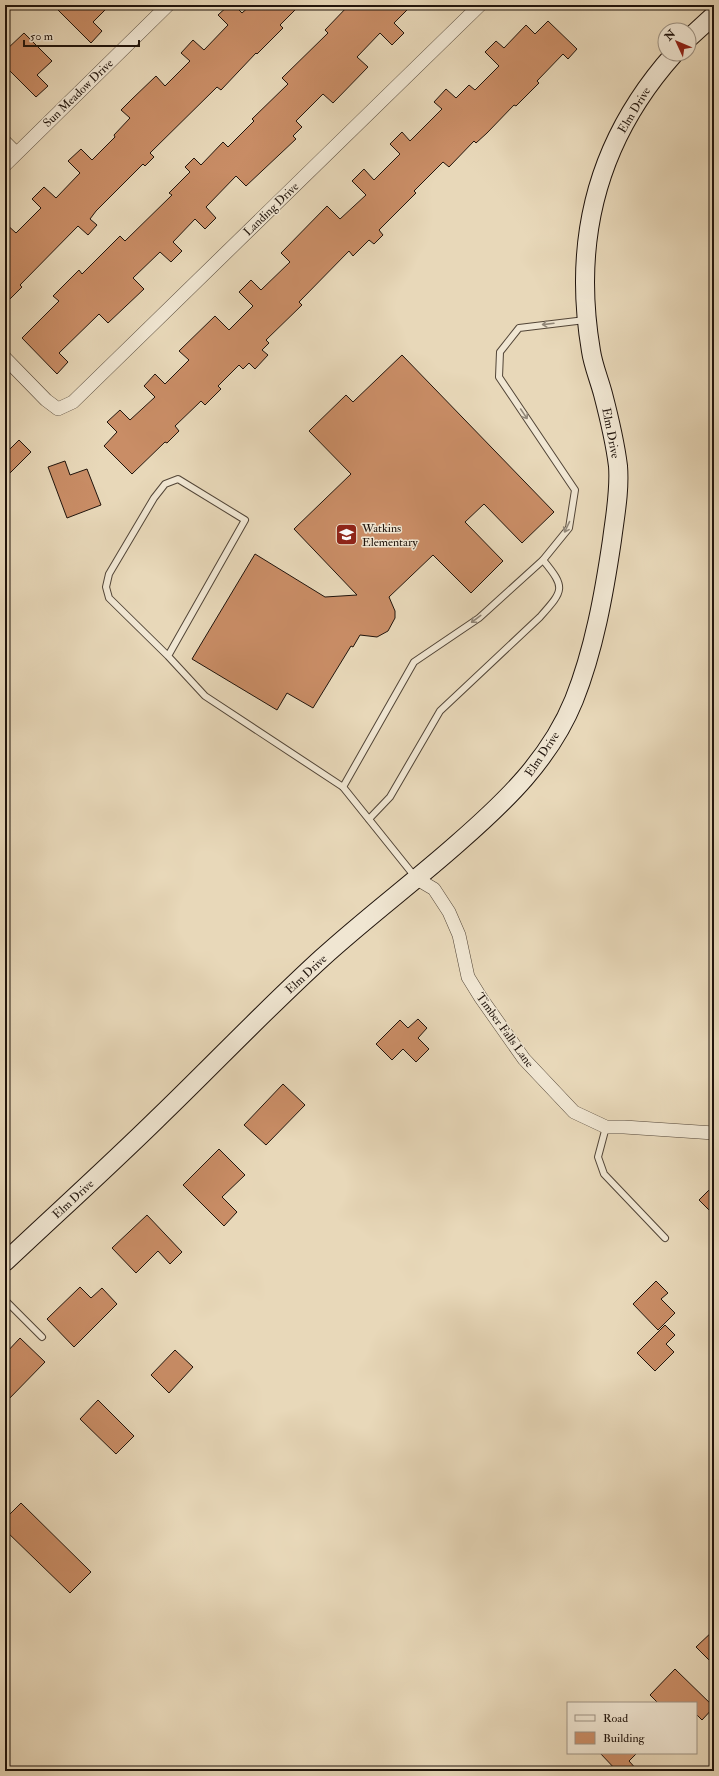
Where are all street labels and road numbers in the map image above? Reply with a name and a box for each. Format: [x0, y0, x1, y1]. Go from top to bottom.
street label: Sun Meadow Drive [40, 56, 117, 131]
street label: Elm Drive [615, 85, 654, 136]
street label: Landing Drive [241, 179, 302, 239]
street label: Elm Drive [598, 407, 623, 460]
street label: Elm Drive [522, 729, 563, 780]
street label: Elm Drive [283, 951, 330, 997]
street label: Timber Falls Lane [472, 990, 537, 1071]
street label: Elm Drive [50, 1176, 97, 1222]

